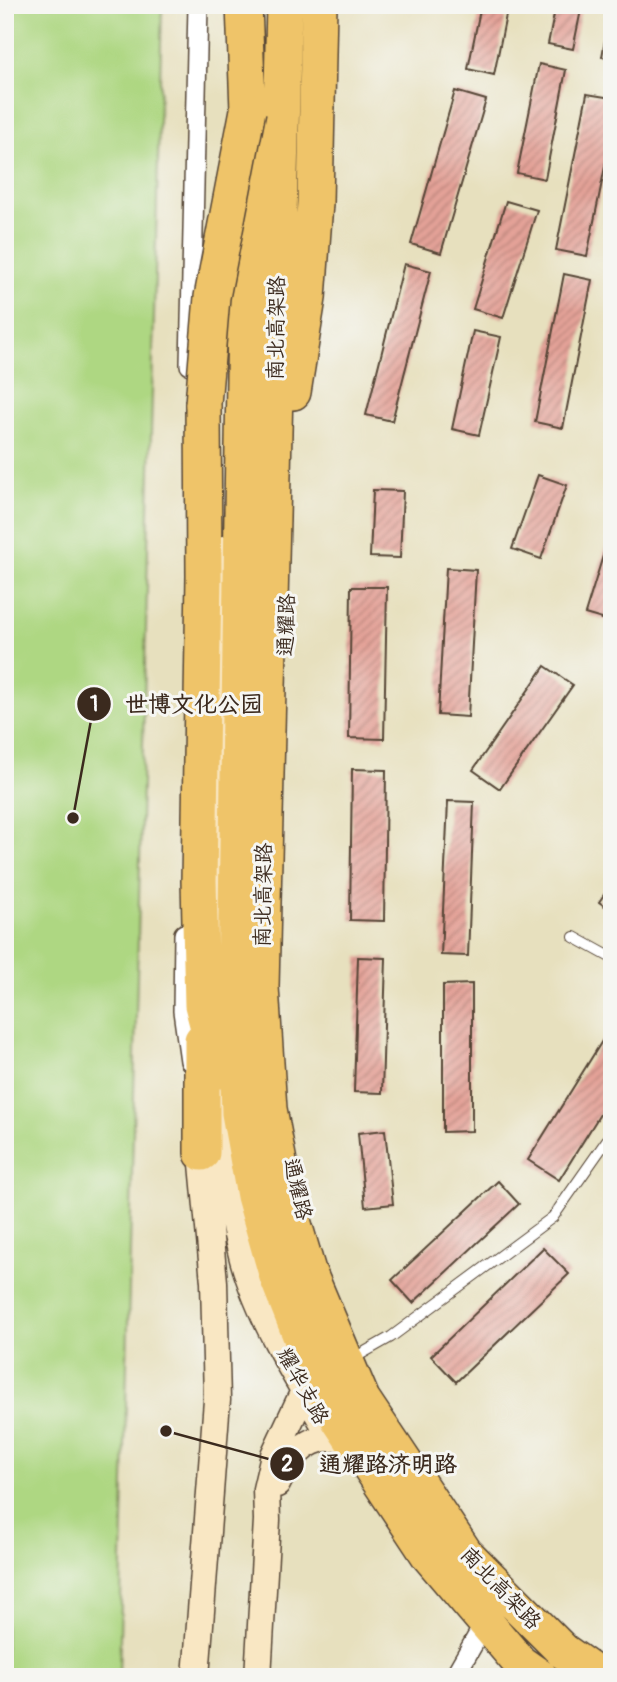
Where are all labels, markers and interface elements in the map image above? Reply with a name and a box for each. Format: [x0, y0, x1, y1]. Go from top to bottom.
street label: 南北高架路 [262, 275, 291, 381]
street label: 通耀路 [272, 593, 301, 657]
callout: 世博文化公园 [76, 682, 277, 726]
text: 世博文化公园 [125, 690, 263, 719]
text: 1 [90, 691, 98, 718]
street label: 南北高架路 [249, 842, 278, 948]
street label: 通耀路 [277, 1155, 318, 1223]
street label: 耀华支路 [270, 1343, 335, 1430]
callout: 通耀路济明路 [270, 1442, 471, 1486]
text: 通耀路济明路 [319, 1450, 457, 1479]
text: 2 [281, 1451, 293, 1478]
street label: 南北高架路 [454, 1541, 547, 1635]

